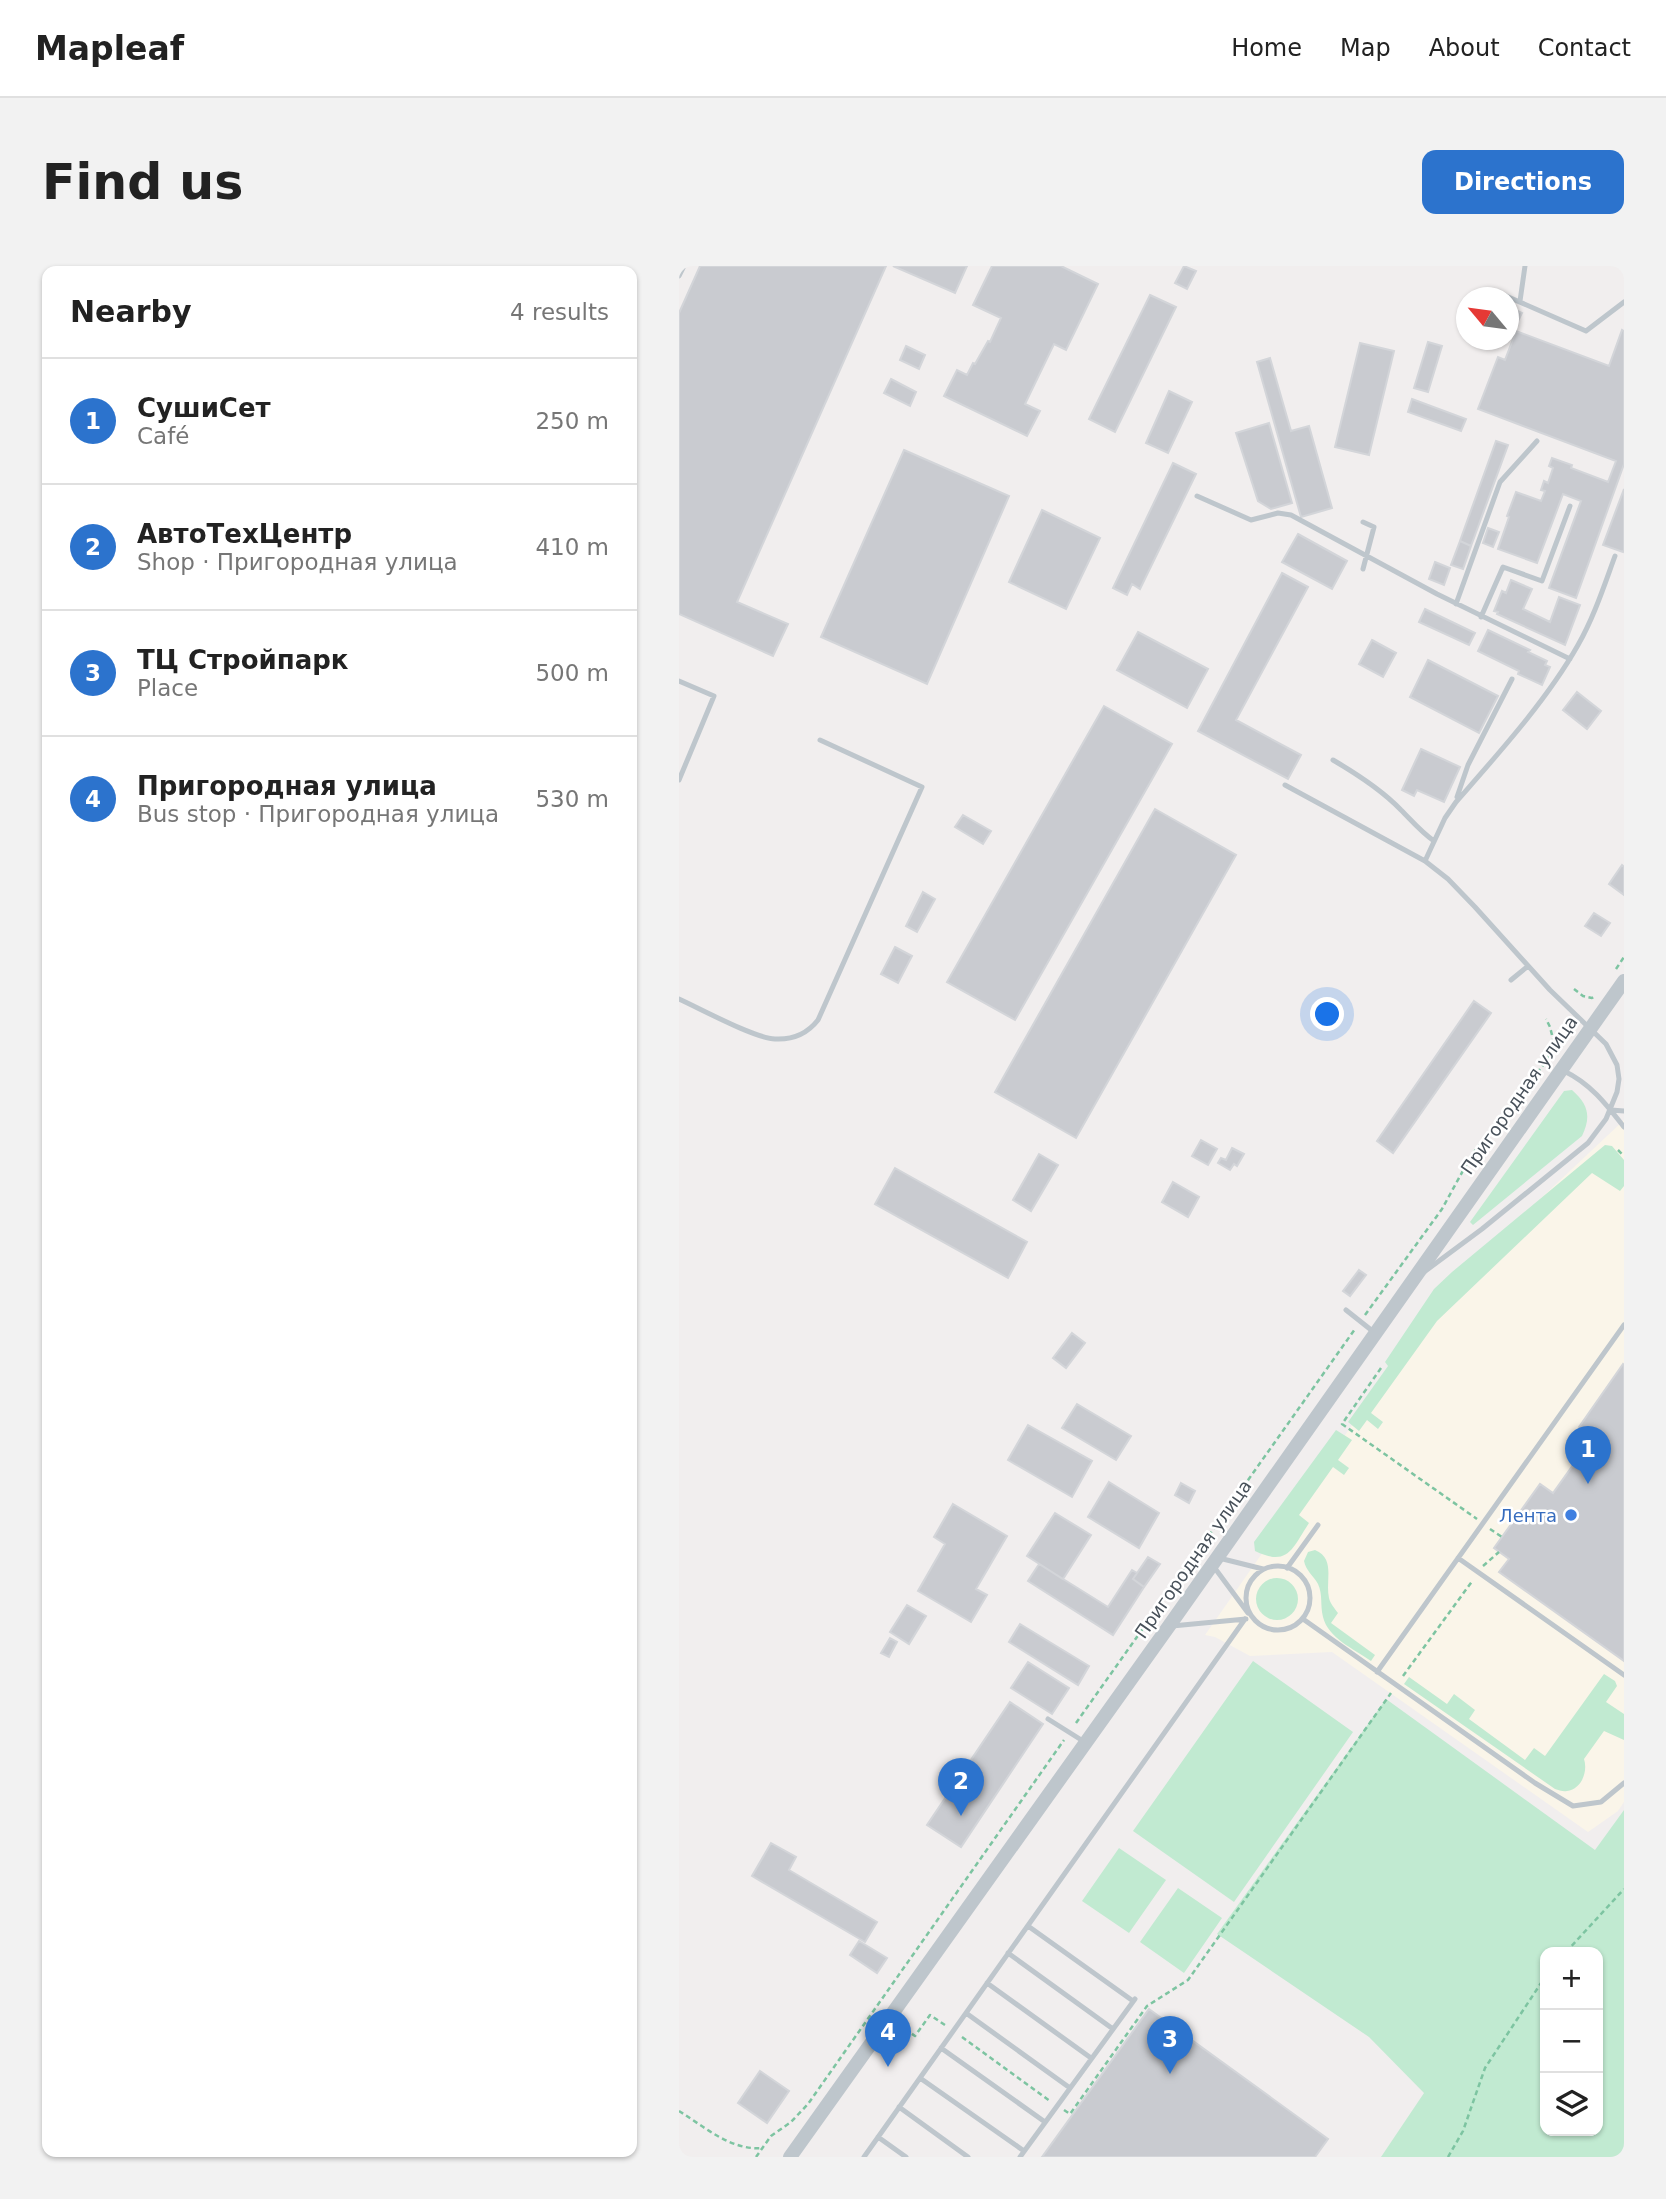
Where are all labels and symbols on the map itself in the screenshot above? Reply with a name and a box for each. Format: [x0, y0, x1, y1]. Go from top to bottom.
north arrow [1456, 287, 1519, 350]
your location [1310, 997, 1344, 1031]
street label: Пригородная улица [1456, 1012, 1582, 1178]
pin: 1 [1565, 1426, 1611, 1484]
street label: Пригородная улица [1130, 1476, 1256, 1642]
place label: Лента [1499, 1505, 1557, 1526]
marker: Лента [1563, 1507, 1579, 1523]
pin: 2 [938, 1758, 984, 1816]
pin: 4 [865, 2009, 911, 2067]
pin: 3 [1147, 2016, 1193, 2074]

